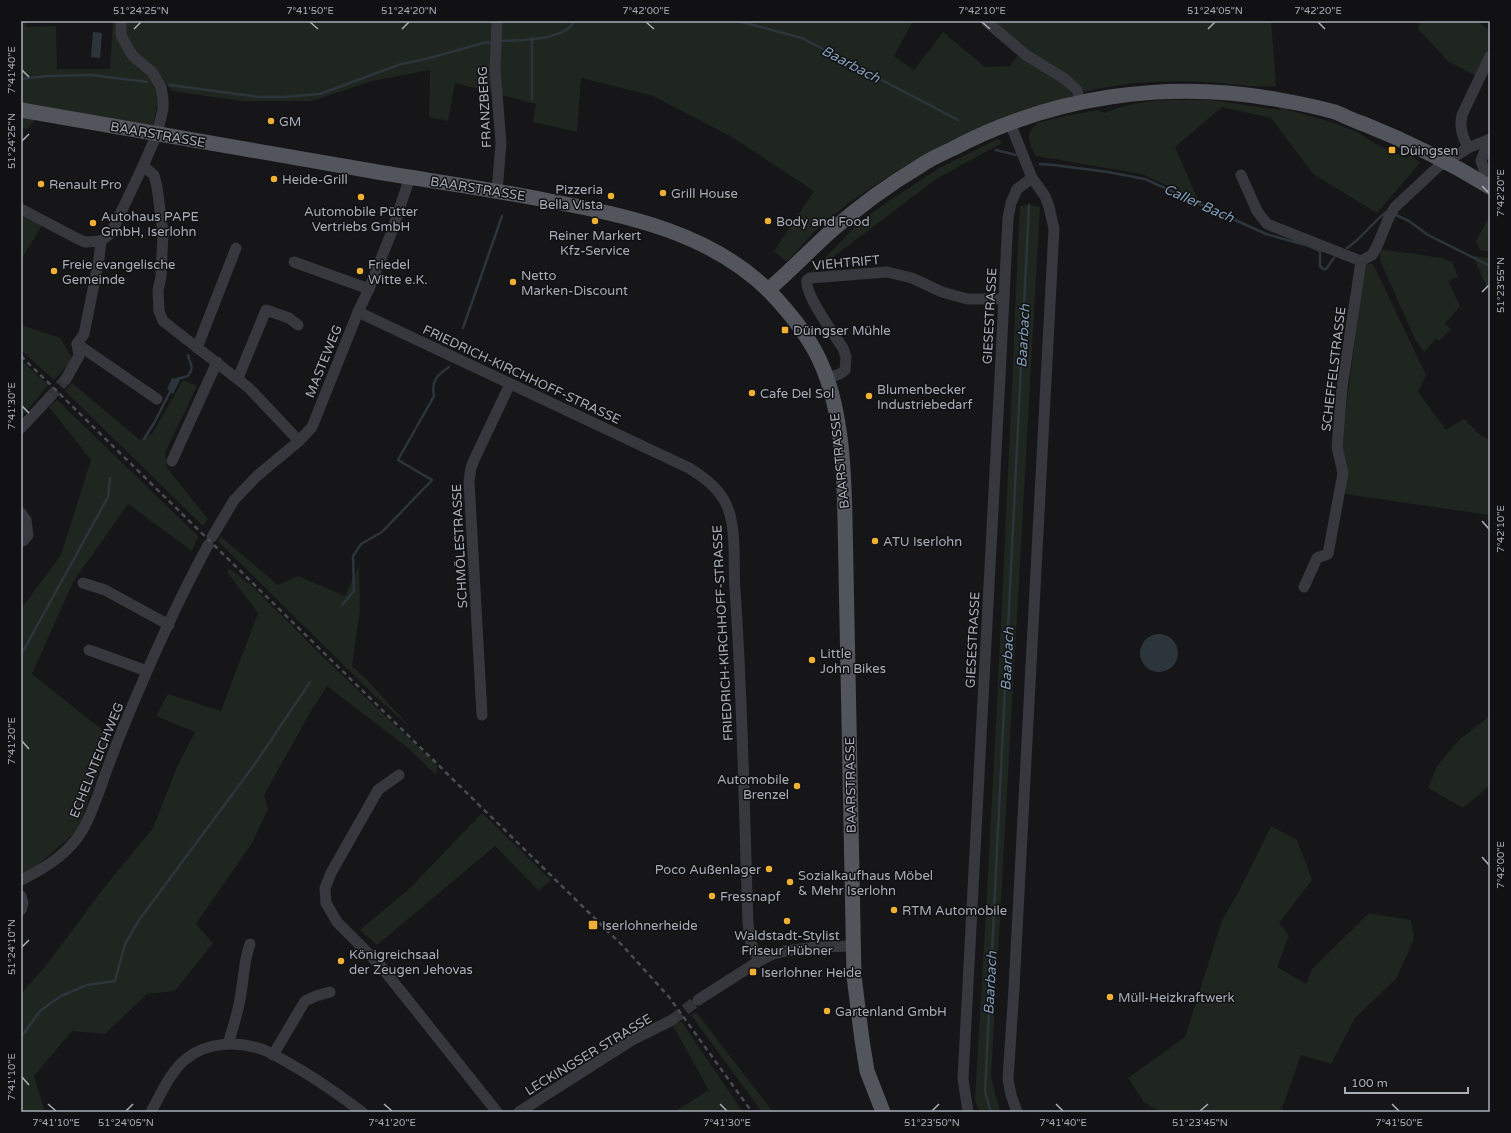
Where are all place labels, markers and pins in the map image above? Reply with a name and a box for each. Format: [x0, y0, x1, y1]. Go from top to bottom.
place label: GM [279, 114, 301, 130]
marker: GM [266, 116, 276, 126]
place label: Düingsen [1400, 143, 1458, 159]
marker: Düingsen [1387, 145, 1397, 155]
place label: Heide-Grill [282, 172, 348, 188]
marker: Heide-Grill [269, 174, 279, 184]
place label: Renault Pro [49, 177, 122, 193]
marker: Renault Pro [36, 179, 46, 189]
place label: Pizzeria Bella Vista [539, 182, 603, 213]
place label: Grill House [671, 186, 738, 202]
marker: Grill House [658, 188, 668, 198]
marker: Pizzeria Bella Vista [606, 191, 616, 201]
marker: Automobile Pütter Vertriebs GmbH [356, 192, 366, 202]
place label: Automobile Pütter Vertriebs GmbH [304, 204, 418, 235]
place label: Autohaus PAPE GmbH, Iserlohn [101, 209, 199, 240]
place label: Body and Food [776, 214, 870, 230]
marker: Reiner Markert Kfz-Service [590, 216, 600, 226]
marker: Body and Food [763, 216, 773, 226]
marker: Autohaus PAPE GmbH, Iserlohn [88, 218, 98, 228]
place label: Reiner Markert Kfz-Service [549, 228, 641, 259]
place label: Freie evangelische Gemeinde [62, 257, 175, 288]
place label: Friedel Witte e.K. [368, 257, 428, 288]
marker: Freie evangelische Gemeinde [49, 266, 59, 276]
marker: Friedel Witte e.K. [355, 266, 365, 276]
place label: Netto Marken-Discount [521, 268, 628, 299]
marker: Netto Marken-Discount [508, 277, 518, 287]
place label: Düingser Mühle [793, 323, 891, 339]
marker: Düingser Mühle [780, 325, 790, 335]
place label: Blumenbecker Industriebedarf [877, 382, 972, 413]
place label: Cafe Del Sol [760, 386, 834, 402]
marker: Cafe Del Sol [747, 388, 757, 398]
marker: Blumenbecker Industriebedarf [864, 391, 874, 401]
place label: ATU Iserlohn [883, 534, 962, 550]
marker: ATU Iserlohn [870, 536, 880, 546]
place label: Little John Bikes [820, 646, 886, 677]
marker: Little John Bikes [807, 655, 817, 665]
place label: Automobile Brenzel [717, 772, 789, 803]
marker: Automobile Brenzel [792, 781, 802, 791]
place label: Poco Außenlager [655, 862, 761, 878]
marker: Poco Außenlager [764, 864, 774, 874]
place label: Sozialkaufhaus Möbel & Mehr Iserlohn [798, 868, 933, 899]
marker: Sozialkaufhaus Möbel & Mehr Iserlohn [785, 877, 795, 887]
place label: Fressnapf [720, 889, 781, 905]
marker: Fressnapf [707, 891, 717, 901]
place label: RTM Automobile [902, 903, 1007, 919]
marker: RTM Automobile [889, 905, 899, 915]
marker: Waldstadt-Stylist Friseur Hübner [782, 916, 792, 926]
place label: Iserlohnerheide [602, 918, 698, 934]
marker: Iserlohnerheide [587, 919, 599, 931]
place label: Waldstadt-Stylist Friseur Hübner [734, 928, 840, 959]
place label: Königreichsaal der Zeugen Jehovas [349, 947, 473, 978]
marker: Königreichsaal der Zeugen Jehovas [336, 956, 346, 966]
place label: Iserlohner Heide [761, 965, 862, 981]
marker: Iserlohner Heide [748, 967, 758, 977]
place label: Müll-Heizkraftwerk [1118, 990, 1235, 1006]
marker: Müll-Heizkraftwerk [1105, 992, 1115, 1002]
place label: Gartenland GmbH [835, 1004, 947, 1020]
marker: Gartenland GmbH [822, 1006, 832, 1016]

